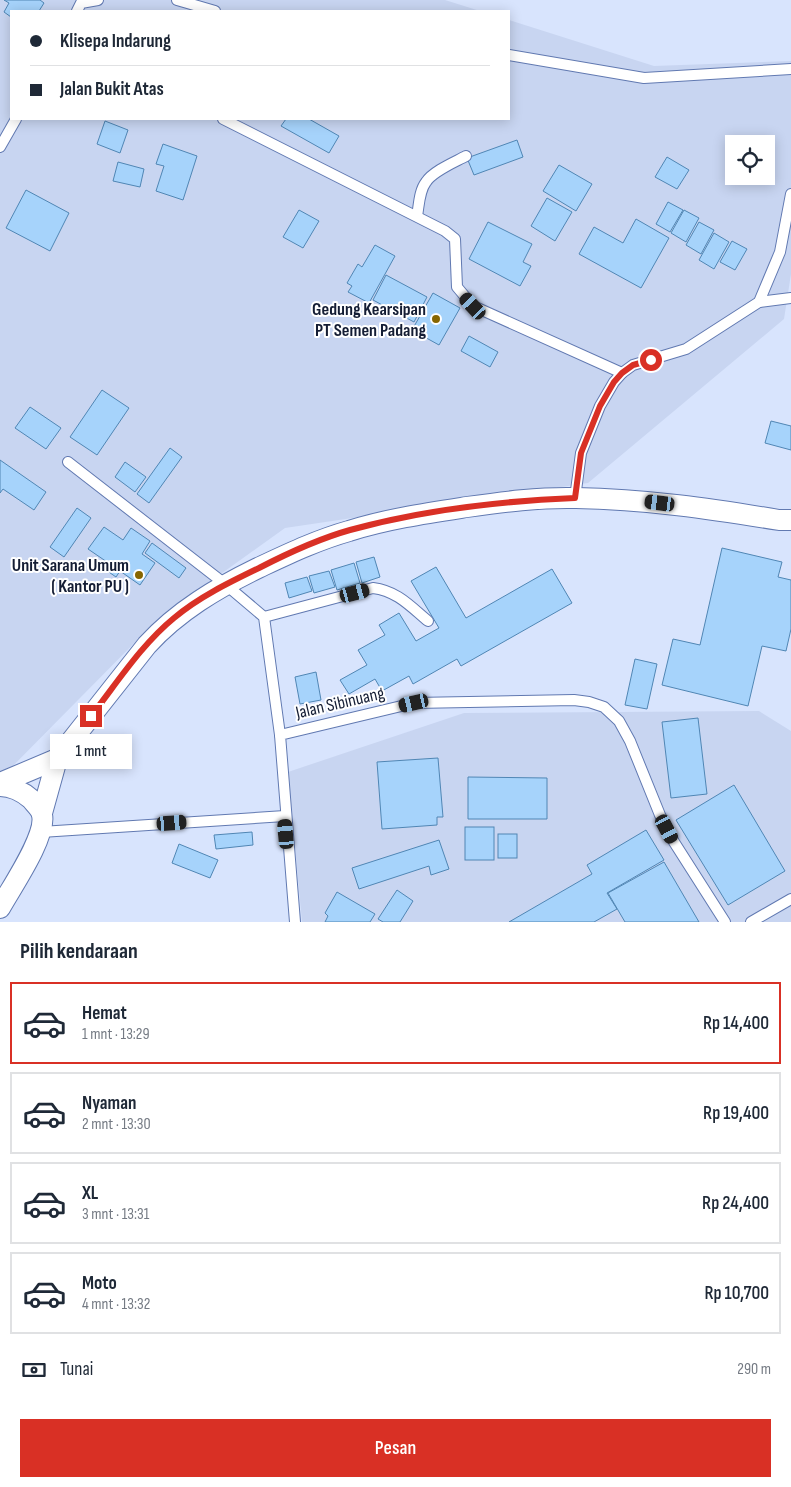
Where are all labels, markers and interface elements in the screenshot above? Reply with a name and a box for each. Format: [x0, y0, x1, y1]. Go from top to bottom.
text: Klisepa Indarung [60, 30, 171, 53]
text: Jalan Bukit Atas [60, 78, 164, 101]
map controls [725, 135, 775, 185]
button: locate [725, 135, 775, 185]
car [457, 290, 488, 322]
place label: Gedung Kearsipan PT Semen Padang [312, 299, 426, 341]
marker: Gedung Kearsipan PT Semen Padang [430, 313, 442, 325]
route start [640, 349, 662, 371]
car [644, 494, 675, 512]
place label: Unit Sarana Umum ( Kantor PU ) [12, 555, 129, 597]
marker: Unit Sarana Umum ( Kantor PU ) [133, 569, 145, 581]
car [338, 582, 371, 604]
street label: Jalan Sibinuang [293, 683, 386, 724]
car [397, 692, 430, 714]
route end [80, 705, 102, 727]
callout: 1 mnt [50, 734, 132, 768]
text: 1 mnt [75, 742, 107, 761]
car [653, 812, 680, 846]
car [156, 814, 187, 832]
car [277, 818, 294, 850]
text: Pilih kendaraan [20, 938, 138, 965]
icon: car [22, 1001, 67, 1046]
text: Hemat [82, 1002, 127, 1025]
text: Rp 14,400 [703, 1012, 769, 1035]
text: 1 mnt · 13:29 [82, 1025, 150, 1044]
icon: car [22, 1091, 67, 1136]
text: Nyaman [82, 1092, 136, 1115]
text: Rp 19,400 [703, 1102, 769, 1125]
text: 2 mnt · 13:30 [82, 1115, 151, 1134]
icon: car [22, 1181, 67, 1226]
text: XL [82, 1182, 98, 1205]
text: Rp 24,400 [702, 1192, 769, 1215]
text: 3 mnt · 13:31 [82, 1205, 149, 1224]
icon: car [22, 1271, 67, 1316]
text: Moto [82, 1272, 117, 1295]
text: Rp 10,700 [704, 1282, 769, 1305]
text: 4 mnt · 13:32 [82, 1295, 150, 1314]
icon: cash [20, 1356, 48, 1384]
text: Tunai [60, 1358, 93, 1381]
text: 290 m [737, 1360, 771, 1379]
button: Pesan [20, 1419, 771, 1477]

